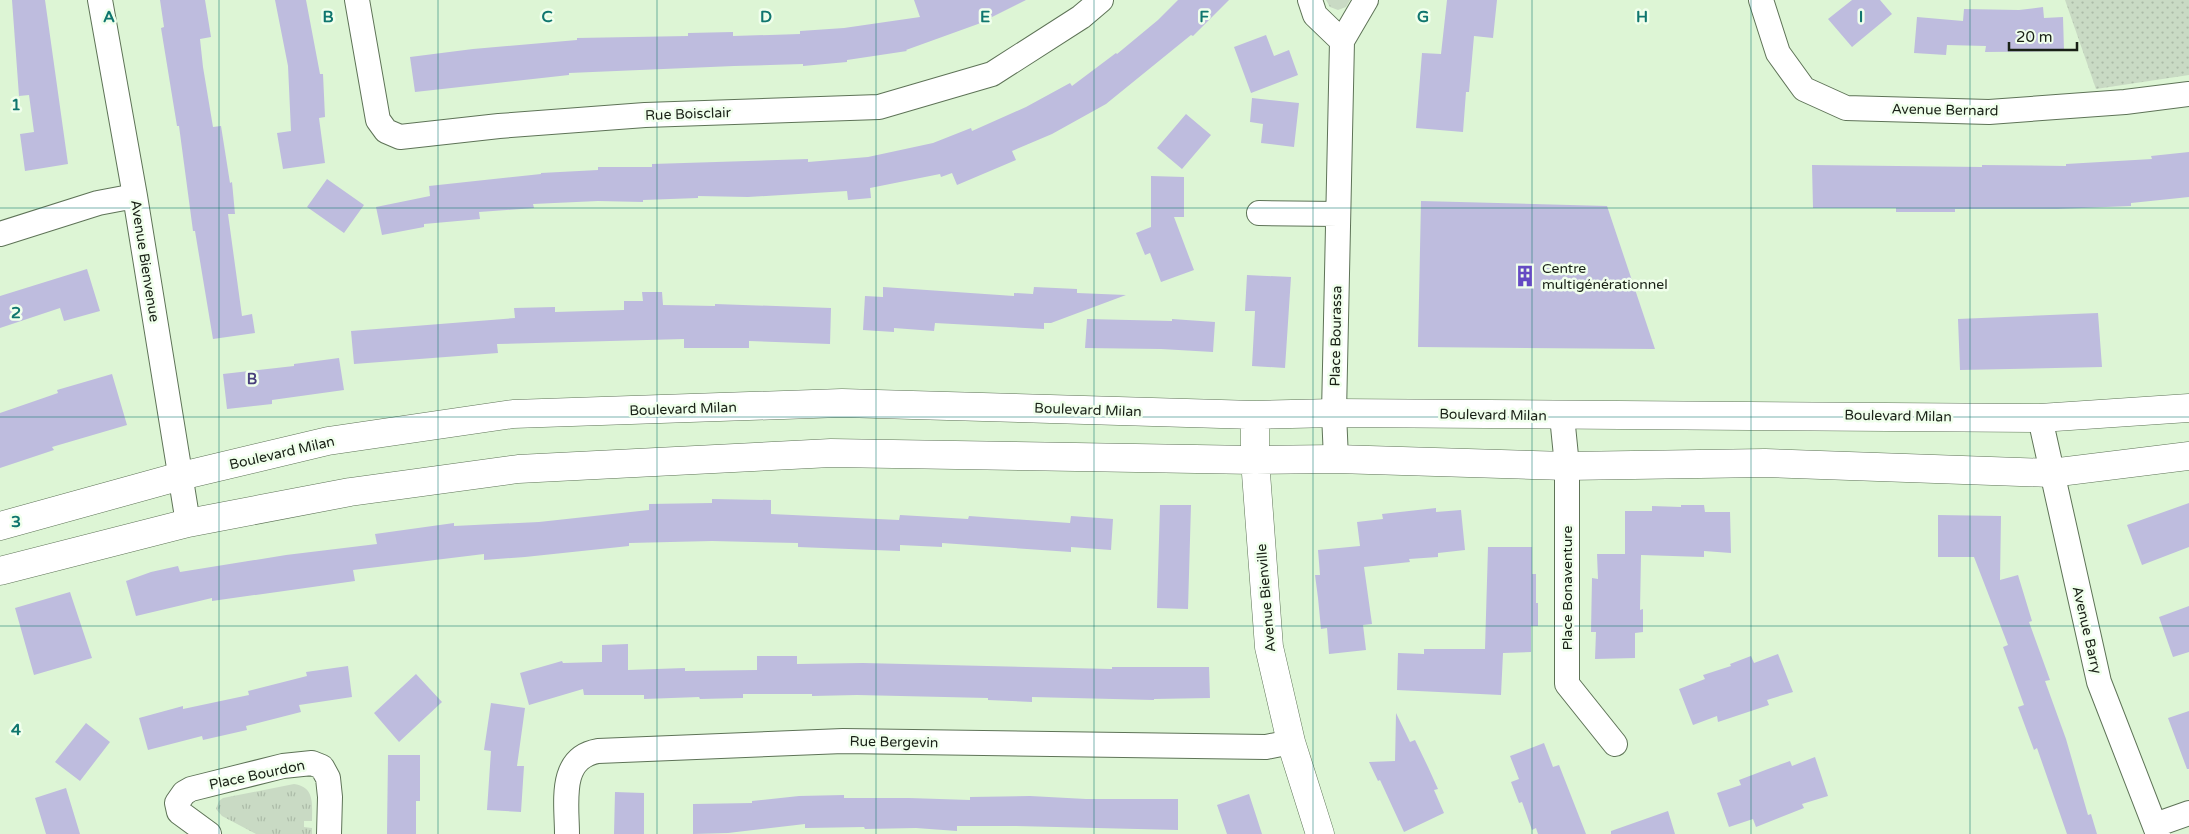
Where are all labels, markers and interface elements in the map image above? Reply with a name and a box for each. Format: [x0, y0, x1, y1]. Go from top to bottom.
text: A [103, 7, 115, 27]
text: B [322, 7, 334, 27]
text: C [541, 7, 553, 27]
text: D [760, 7, 772, 27]
text: E [980, 7, 990, 27]
text: F [1199, 7, 1209, 27]
text: G [1417, 7, 1429, 27]
text: H [1636, 7, 1648, 27]
text: I [1859, 7, 1863, 27]
scale bar [2009, 20, 2076, 52]
text: 20 m [2016, 28, 2053, 46]
text: 1 [11, 95, 21, 115]
street label: Avenue Bernard [1891, 101, 1999, 119]
street label: Rue Boisclair [645, 104, 732, 124]
street label: Avenue Bienvenue [127, 199, 163, 323]
place label: Centre multigénérationnel [1542, 260, 1668, 293]
building icon: Centre multigénérationnel [1512, 263, 1538, 289]
street label: Place Bourassa [1327, 285, 1345, 387]
text: 2 [11, 303, 21, 323]
district label: B [247, 370, 257, 388]
street label: Boulevard Milan [629, 399, 737, 419]
street label: Boulevard Milan [1034, 400, 1142, 420]
street label: Boulevard Milan [1439, 406, 1547, 424]
street label: Boulevard Milan [1844, 407, 1952, 425]
street label: Boulevard Milan [228, 433, 336, 473]
text: 3 [11, 512, 21, 532]
street label: Place Bonaventure [1559, 526, 1576, 650]
street label: Avenue Bienville [1253, 543, 1279, 653]
street label: Avenue Barry [2069, 584, 2105, 676]
text: 4 [11, 720, 21, 740]
street label: Rue Bergevin [849, 733, 939, 751]
street label: Place Bourdon [208, 757, 306, 793]

